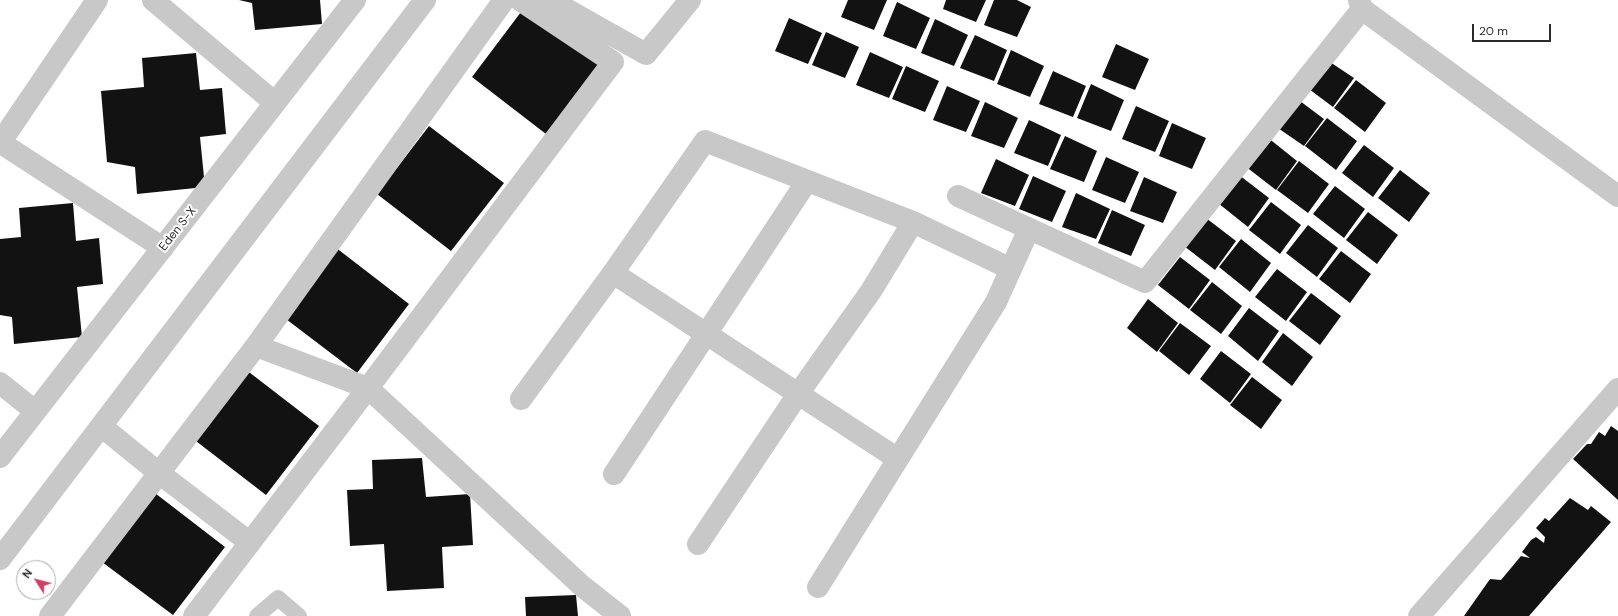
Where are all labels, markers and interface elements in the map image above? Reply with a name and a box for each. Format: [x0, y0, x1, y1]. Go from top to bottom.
scale bar [1474, 16, 1553, 42]
text: 20 m [1479, 23, 1508, 39]
street label: Eden S-X [156, 204, 200, 254]
north arrow [16, 560, 56, 600]
text: N [19, 566, 35, 581]

